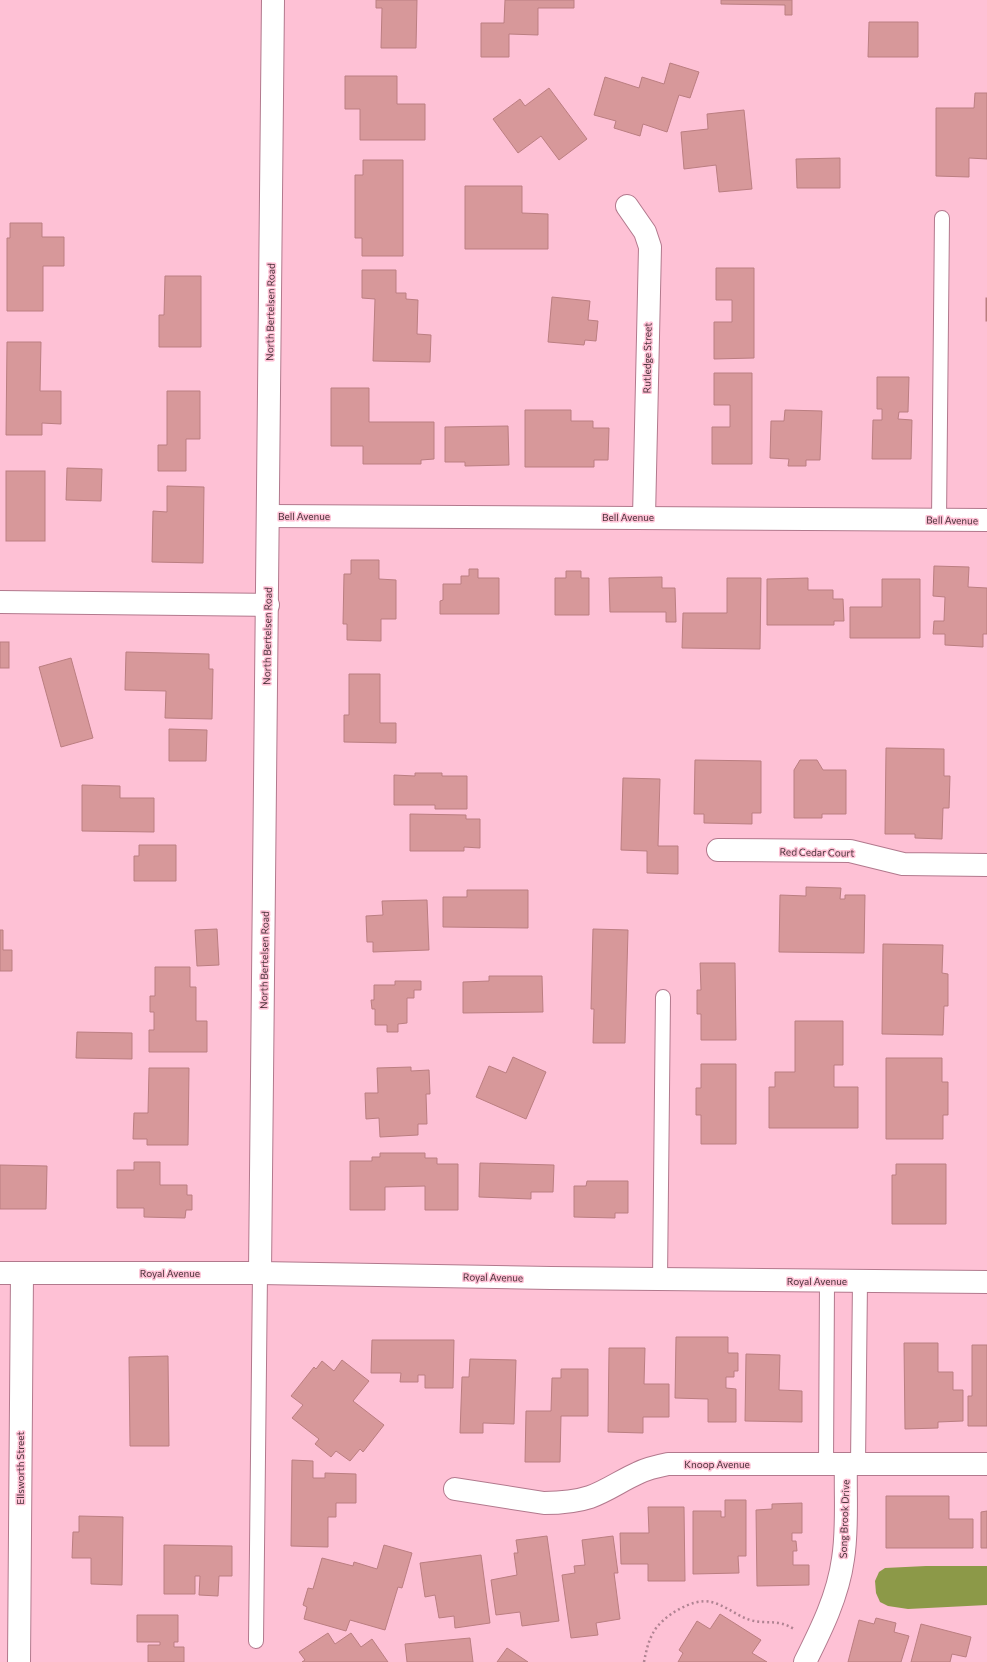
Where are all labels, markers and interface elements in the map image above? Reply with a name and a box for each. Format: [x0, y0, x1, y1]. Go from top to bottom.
street label: North Bertelsen Road [263, 263, 277, 361]
street label: Rutledge Street [640, 323, 654, 393]
street label: Bell Avenue [278, 510, 330, 522]
street label: Bell Avenue [602, 511, 654, 523]
street label: Bell Avenue [926, 514, 978, 526]
street label: North Bertelsen Road [260, 587, 274, 685]
street label: Red Cedar Court [779, 845, 855, 859]
street label: North Bertelsen Road [257, 911, 271, 1009]
street label: Royal Avenue [140, 1267, 200, 1279]
street label: Royal Avenue [463, 1270, 523, 1284]
street label: Royal Avenue [787, 1275, 847, 1287]
street label: Ellsworth Street [14, 1431, 26, 1505]
street label: Knoop Avenue [684, 1458, 750, 1470]
street label: Song Brook Drive [837, 1479, 851, 1559]

